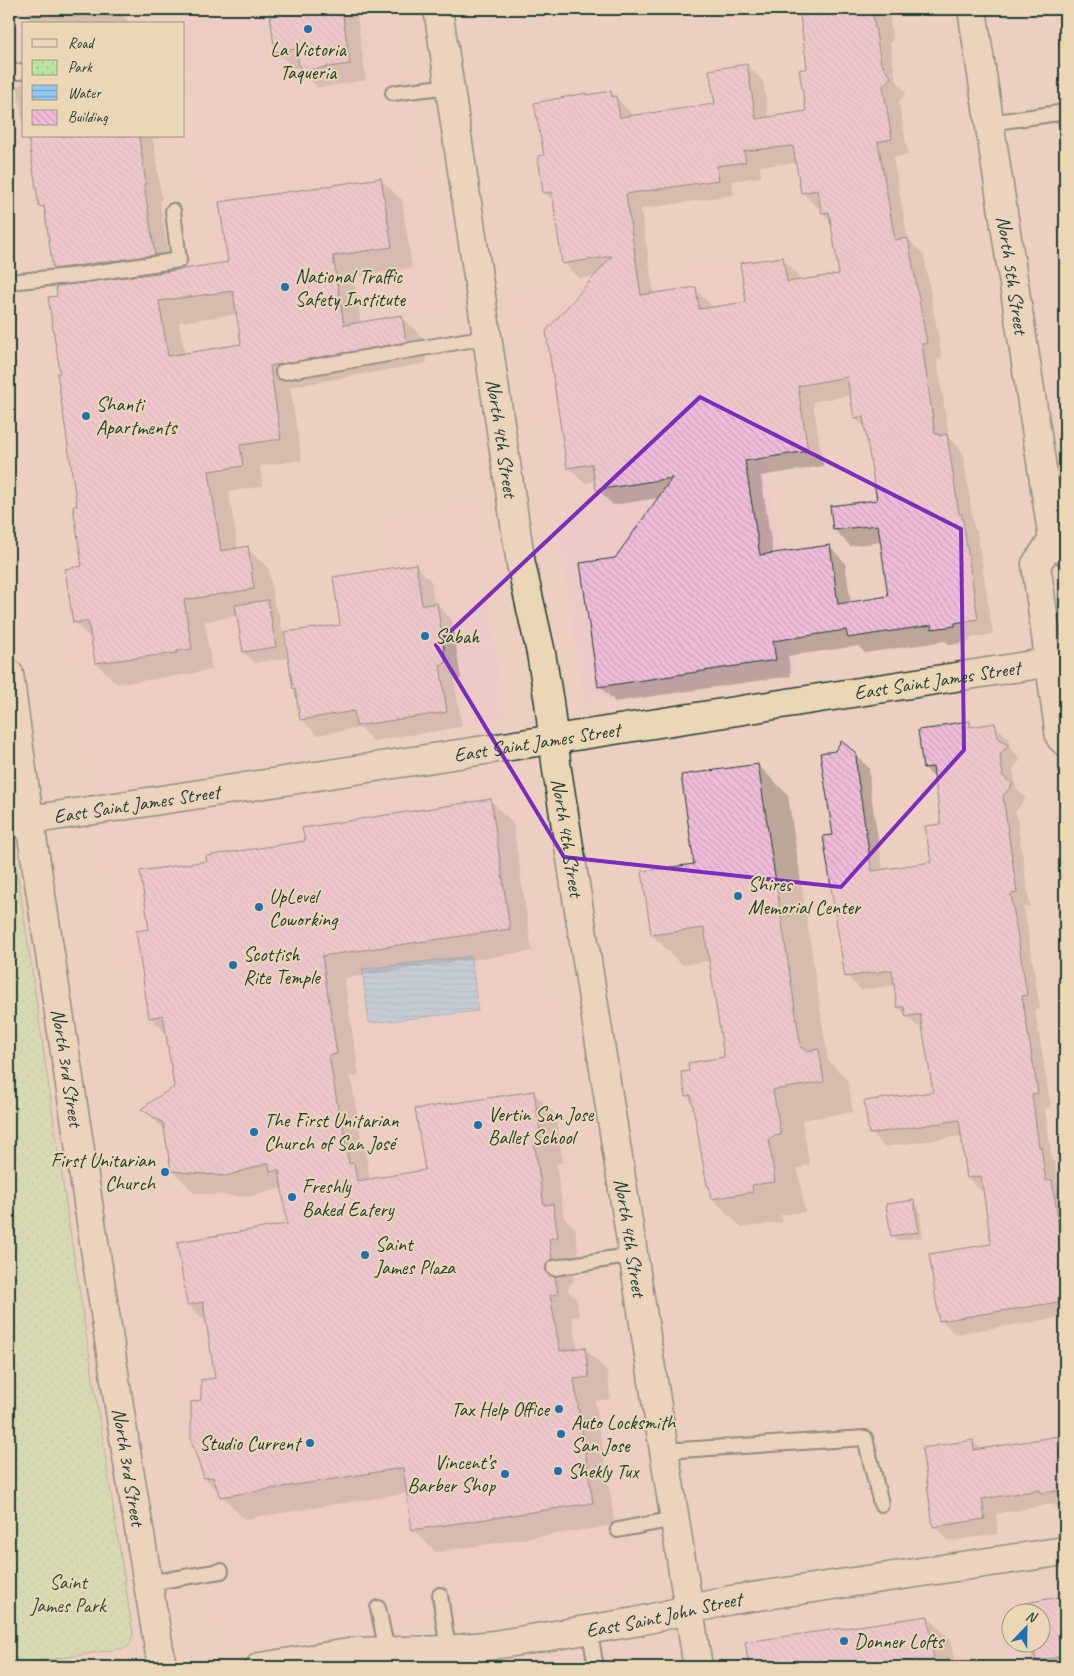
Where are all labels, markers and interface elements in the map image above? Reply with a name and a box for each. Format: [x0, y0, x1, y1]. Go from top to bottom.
legend [22, 22, 185, 138]
marker: La Victoria Taqueria [302, 23, 314, 35]
text: Road [68, 34, 95, 53]
place label: La Victoria Taqueria [270, 37, 348, 85]
text: Park [68, 58, 93, 77]
text: Water [68, 84, 102, 103]
text: Building [68, 108, 108, 127]
street label: North 5th Street [991, 214, 1034, 338]
place label: National Traffic Safety Institute [295, 264, 406, 312]
marker: National Traffic Safety Institute [279, 281, 291, 293]
street label: North 4th Street [481, 377, 524, 502]
place label: Shanti Apartments [96, 392, 178, 440]
marker: Shanti Apartments [80, 410, 92, 422]
place label: Sabah [435, 624, 480, 649]
marker: Sabah [419, 630, 431, 642]
street label: East Saint James Street [852, 654, 1025, 705]
street label: East Saint James Street [452, 716, 625, 767]
street label: North 4th Street [546, 777, 590, 901]
street label: East Saint James Street [52, 778, 225, 829]
place label: Shires Memorial Center [748, 872, 862, 920]
place label: UpLevel Coworking [269, 884, 339, 932]
marker: Shires Memorial Center [732, 890, 744, 902]
marker: UpLevel Coworking [253, 901, 265, 913]
place label: Scottish Rite Temple [243, 942, 321, 990]
marker: Scottish Rite Temple [227, 959, 239, 971]
street label: North 3rd Street [46, 1007, 89, 1131]
place label: Vertin San Jose Ballet School [488, 1102, 595, 1150]
place label: The First Unitarian Church of San José [264, 1108, 399, 1156]
marker: Vertin San Jose Ballet School [472, 1119, 484, 1131]
marker: The First Unitarian Church of San José [248, 1126, 260, 1138]
place label: First Unitarian Church [51, 1148, 157, 1196]
marker: First Unitarian Church [159, 1166, 171, 1178]
place label: Freshly Baked Eatery [302, 1174, 395, 1222]
street label: North 4th Street [609, 1177, 653, 1301]
marker: Freshly Baked Eatery [286, 1191, 298, 1203]
place label: Saint James Plaza [374, 1232, 456, 1280]
marker: Saint James Plaza [359, 1249, 371, 1261]
place label: Tax Help Office [451, 1397, 550, 1422]
marker: Tax Help Office [553, 1403, 565, 1415]
street label: North 3rd Street [107, 1406, 151, 1530]
place label: Auto Locksmith San Jose [571, 1410, 677, 1458]
marker: Auto Locksmith San Jose [555, 1428, 567, 1440]
place label: Studio Current [199, 1431, 303, 1456]
marker: Studio Current [304, 1437, 316, 1449]
place label: Vincent’s Barber Shop [407, 1450, 497, 1498]
place label: Shekly Tux [568, 1459, 640, 1484]
marker: Shekly Tux [552, 1465, 564, 1477]
marker: Vincent’s Barber Shop [499, 1468, 511, 1480]
park label: Saint James Park [29, 1570, 107, 1618]
street label: East Saint John Street [584, 1586, 746, 1642]
north arrow [1002, 1604, 1052, 1654]
text: N [1023, 1607, 1040, 1627]
place label: Donner Lofts [854, 1629, 946, 1654]
marker: Donner Lofts [838, 1635, 850, 1647]

